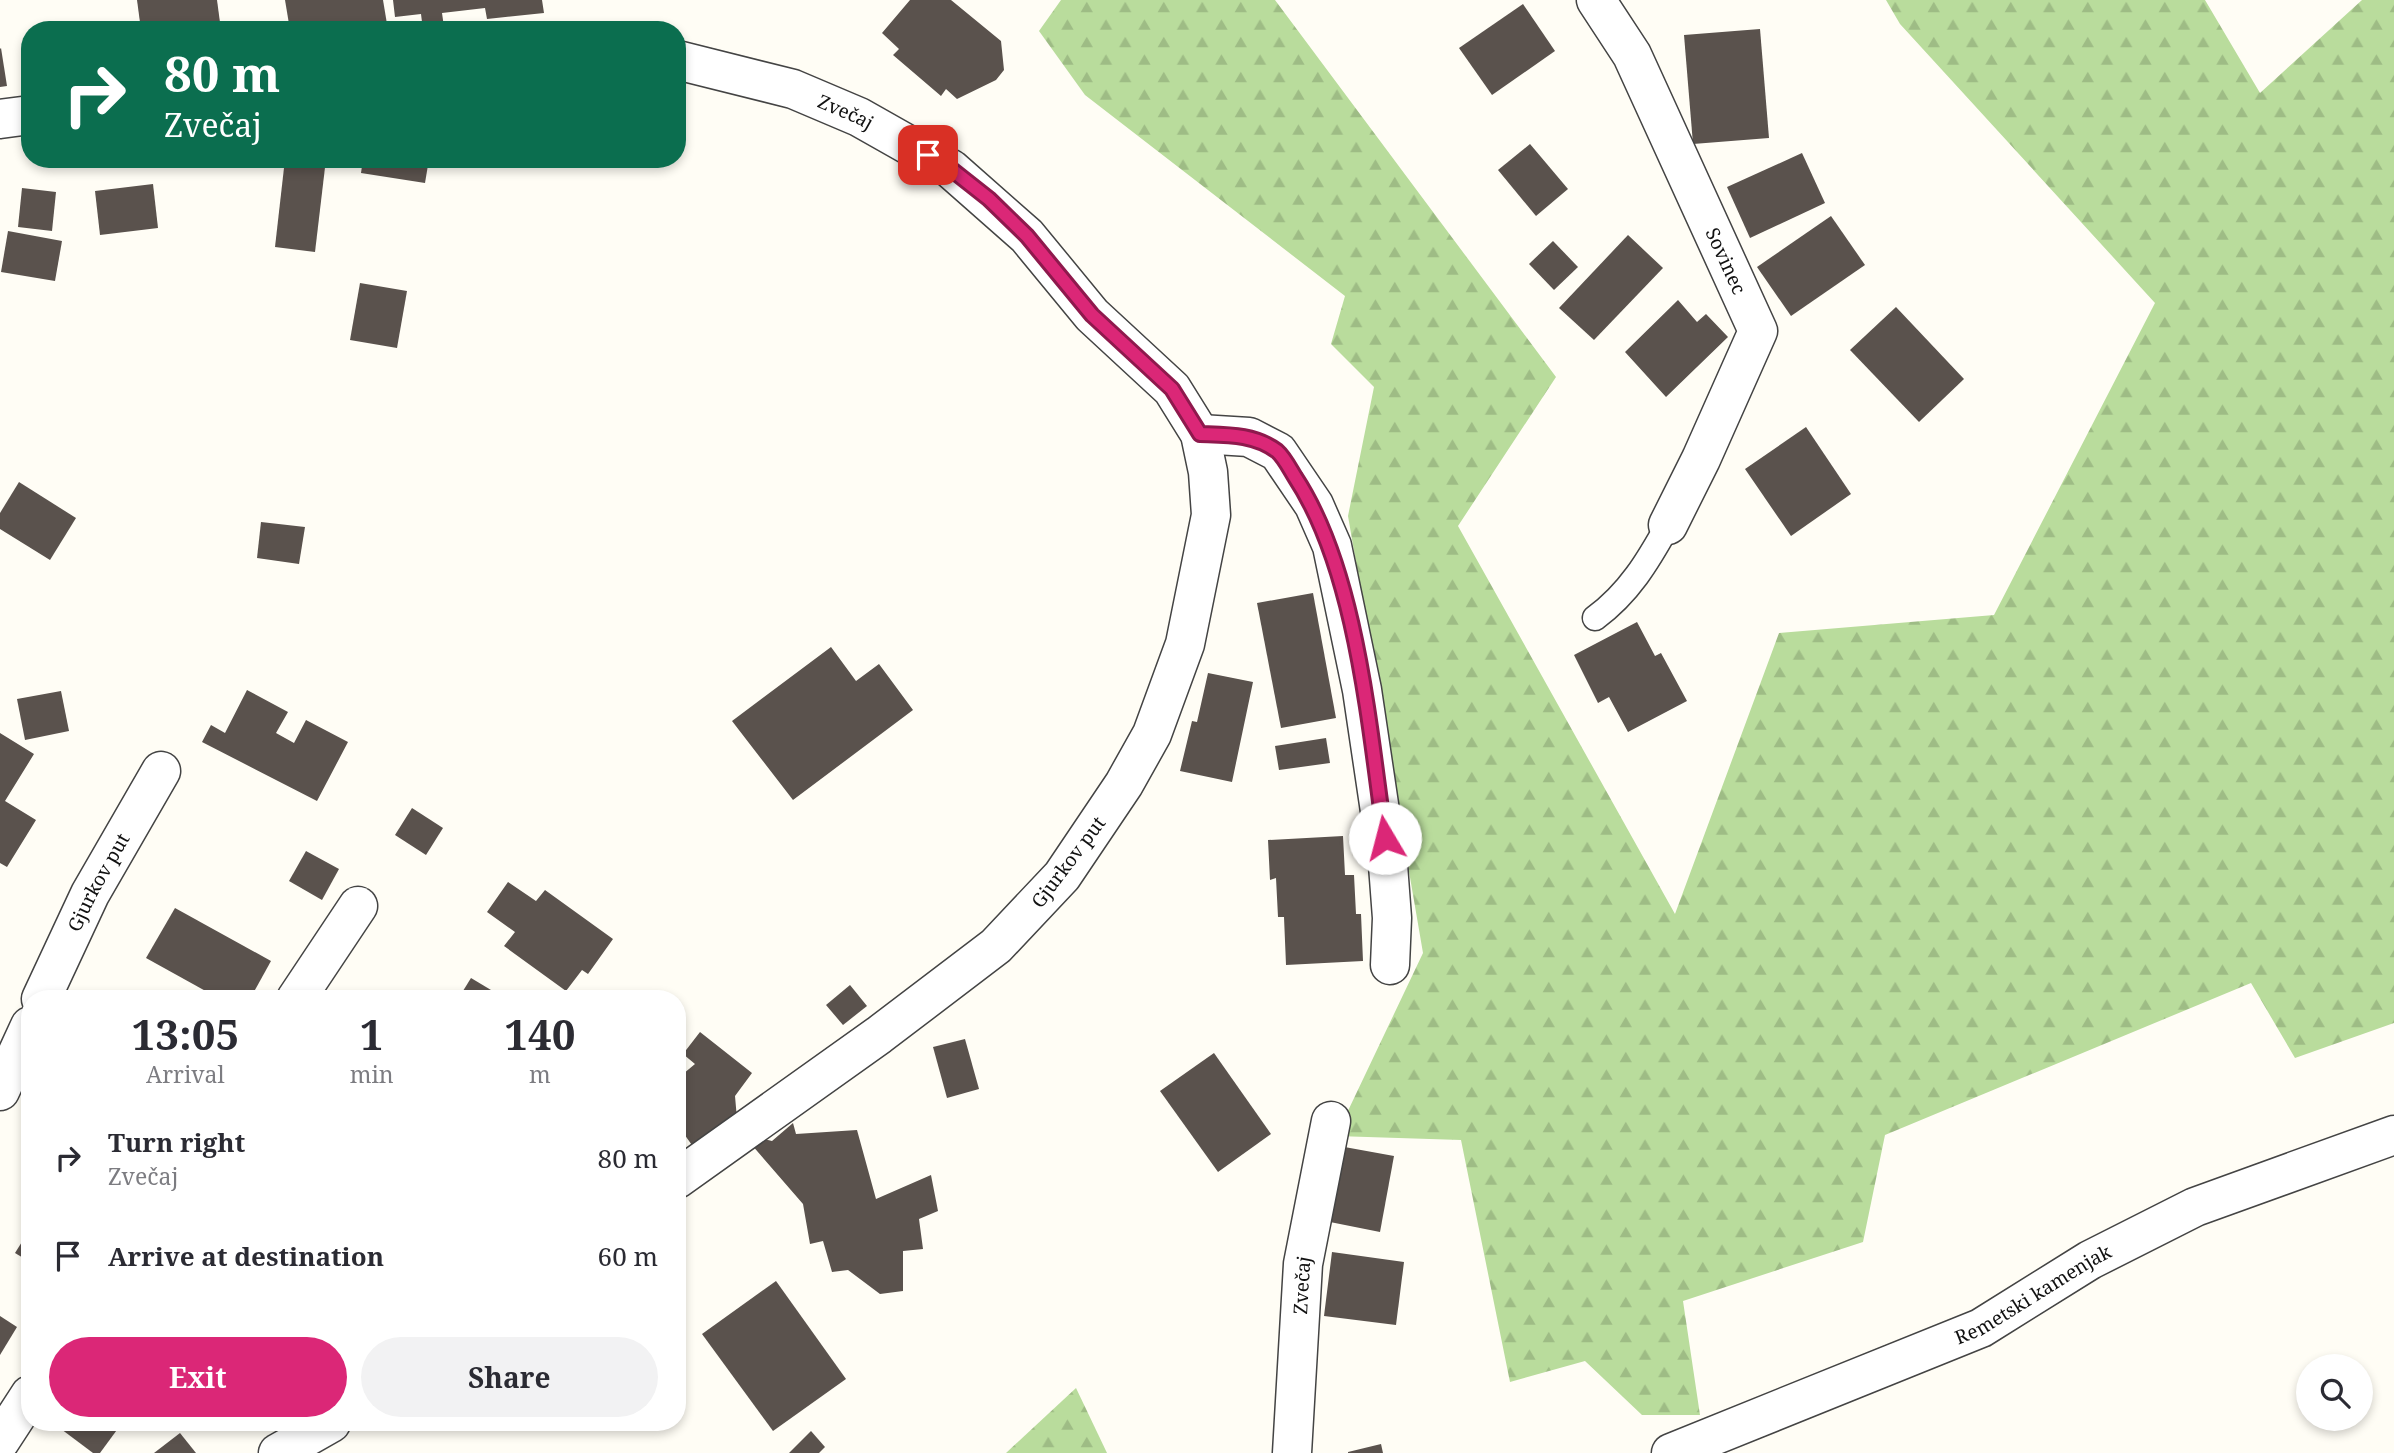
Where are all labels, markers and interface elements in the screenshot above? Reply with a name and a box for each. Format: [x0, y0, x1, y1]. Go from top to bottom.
text: 80 m [164, 40, 280, 106]
icon: right [49, 49, 140, 140]
street label: Zvečaj [814, 88, 878, 136]
text: Zvečaj [164, 103, 262, 146]
pin [898, 125, 958, 185]
icon: arrive [909, 136, 947, 174]
street label: Sovinec [1700, 223, 1752, 298]
position arrow [1348, 801, 1422, 875]
street label: Gjurkov put [1025, 811, 1111, 913]
street label: Gjurkov put [61, 828, 136, 936]
text: 13:05 [132, 1005, 239, 1062]
text: 1 [360, 1005, 384, 1062]
text: 140 [504, 1005, 575, 1062]
text: Arrival [146, 1058, 225, 1090]
text: min [350, 1058, 394, 1090]
text: m [529, 1058, 551, 1090]
text: Turn right [108, 1124, 245, 1160]
icon: right [49, 1139, 87, 1177]
text: 80 m [598, 1140, 658, 1176]
text: Zvečaj [108, 1160, 178, 1192]
icon: arrive [49, 1237, 87, 1275]
text: Arrive at destination [108, 1238, 384, 1274]
text: 60 m [598, 1238, 658, 1274]
street label: Remetski kamenjak [1951, 1238, 2117, 1350]
street label: Zvečaj [1287, 1254, 1317, 1315]
button: Exit [49, 1337, 347, 1417]
button: Share [361, 1337, 658, 1417]
map controls [2296, 1354, 2373, 1431]
button: search [2296, 1354, 2373, 1431]

